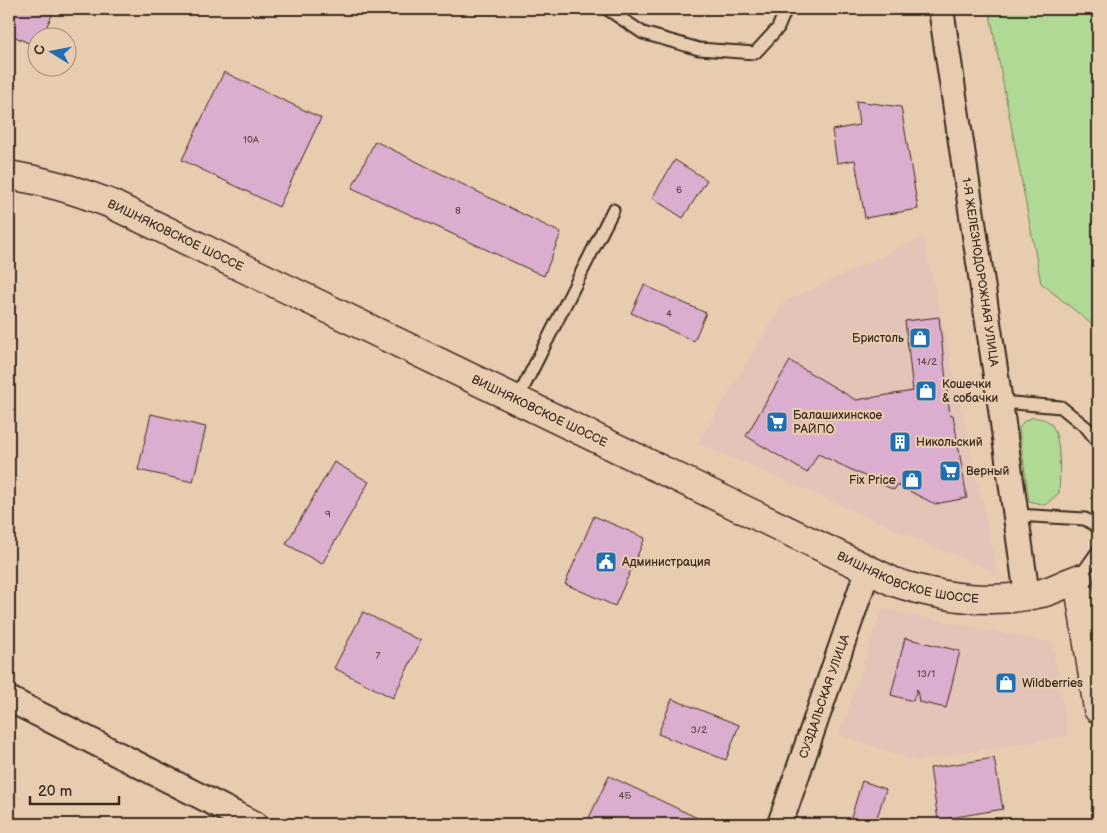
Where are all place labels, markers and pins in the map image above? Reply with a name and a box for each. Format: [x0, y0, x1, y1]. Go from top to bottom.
shop icon: Бристоль [908, 326, 932, 350]
place label: Бристоль [852, 331, 904, 346]
place label: Кошечки & собачки [942, 377, 998, 406]
shop icon: Кошечки & собачки [914, 379, 938, 403]
place label: Балашихинское РАЙПО [793, 408, 883, 437]
supermarket icon: Балашихинское РАЙПО [765, 410, 789, 434]
building icon: Никольский [888, 430, 912, 454]
place label: Никольский [916, 435, 983, 450]
supermarket icon: Верный [938, 459, 962, 483]
place label: Верный [966, 464, 1009, 479]
shop icon: Fix Price [900, 468, 924, 492]
place label: Fix Price [849, 473, 896, 488]
public building icon: Администрация [594, 550, 618, 574]
place label: Администрация [621, 555, 711, 570]
shop icon: Wildberries [994, 671, 1018, 695]
place label: Wildberries [1022, 676, 1083, 691]

